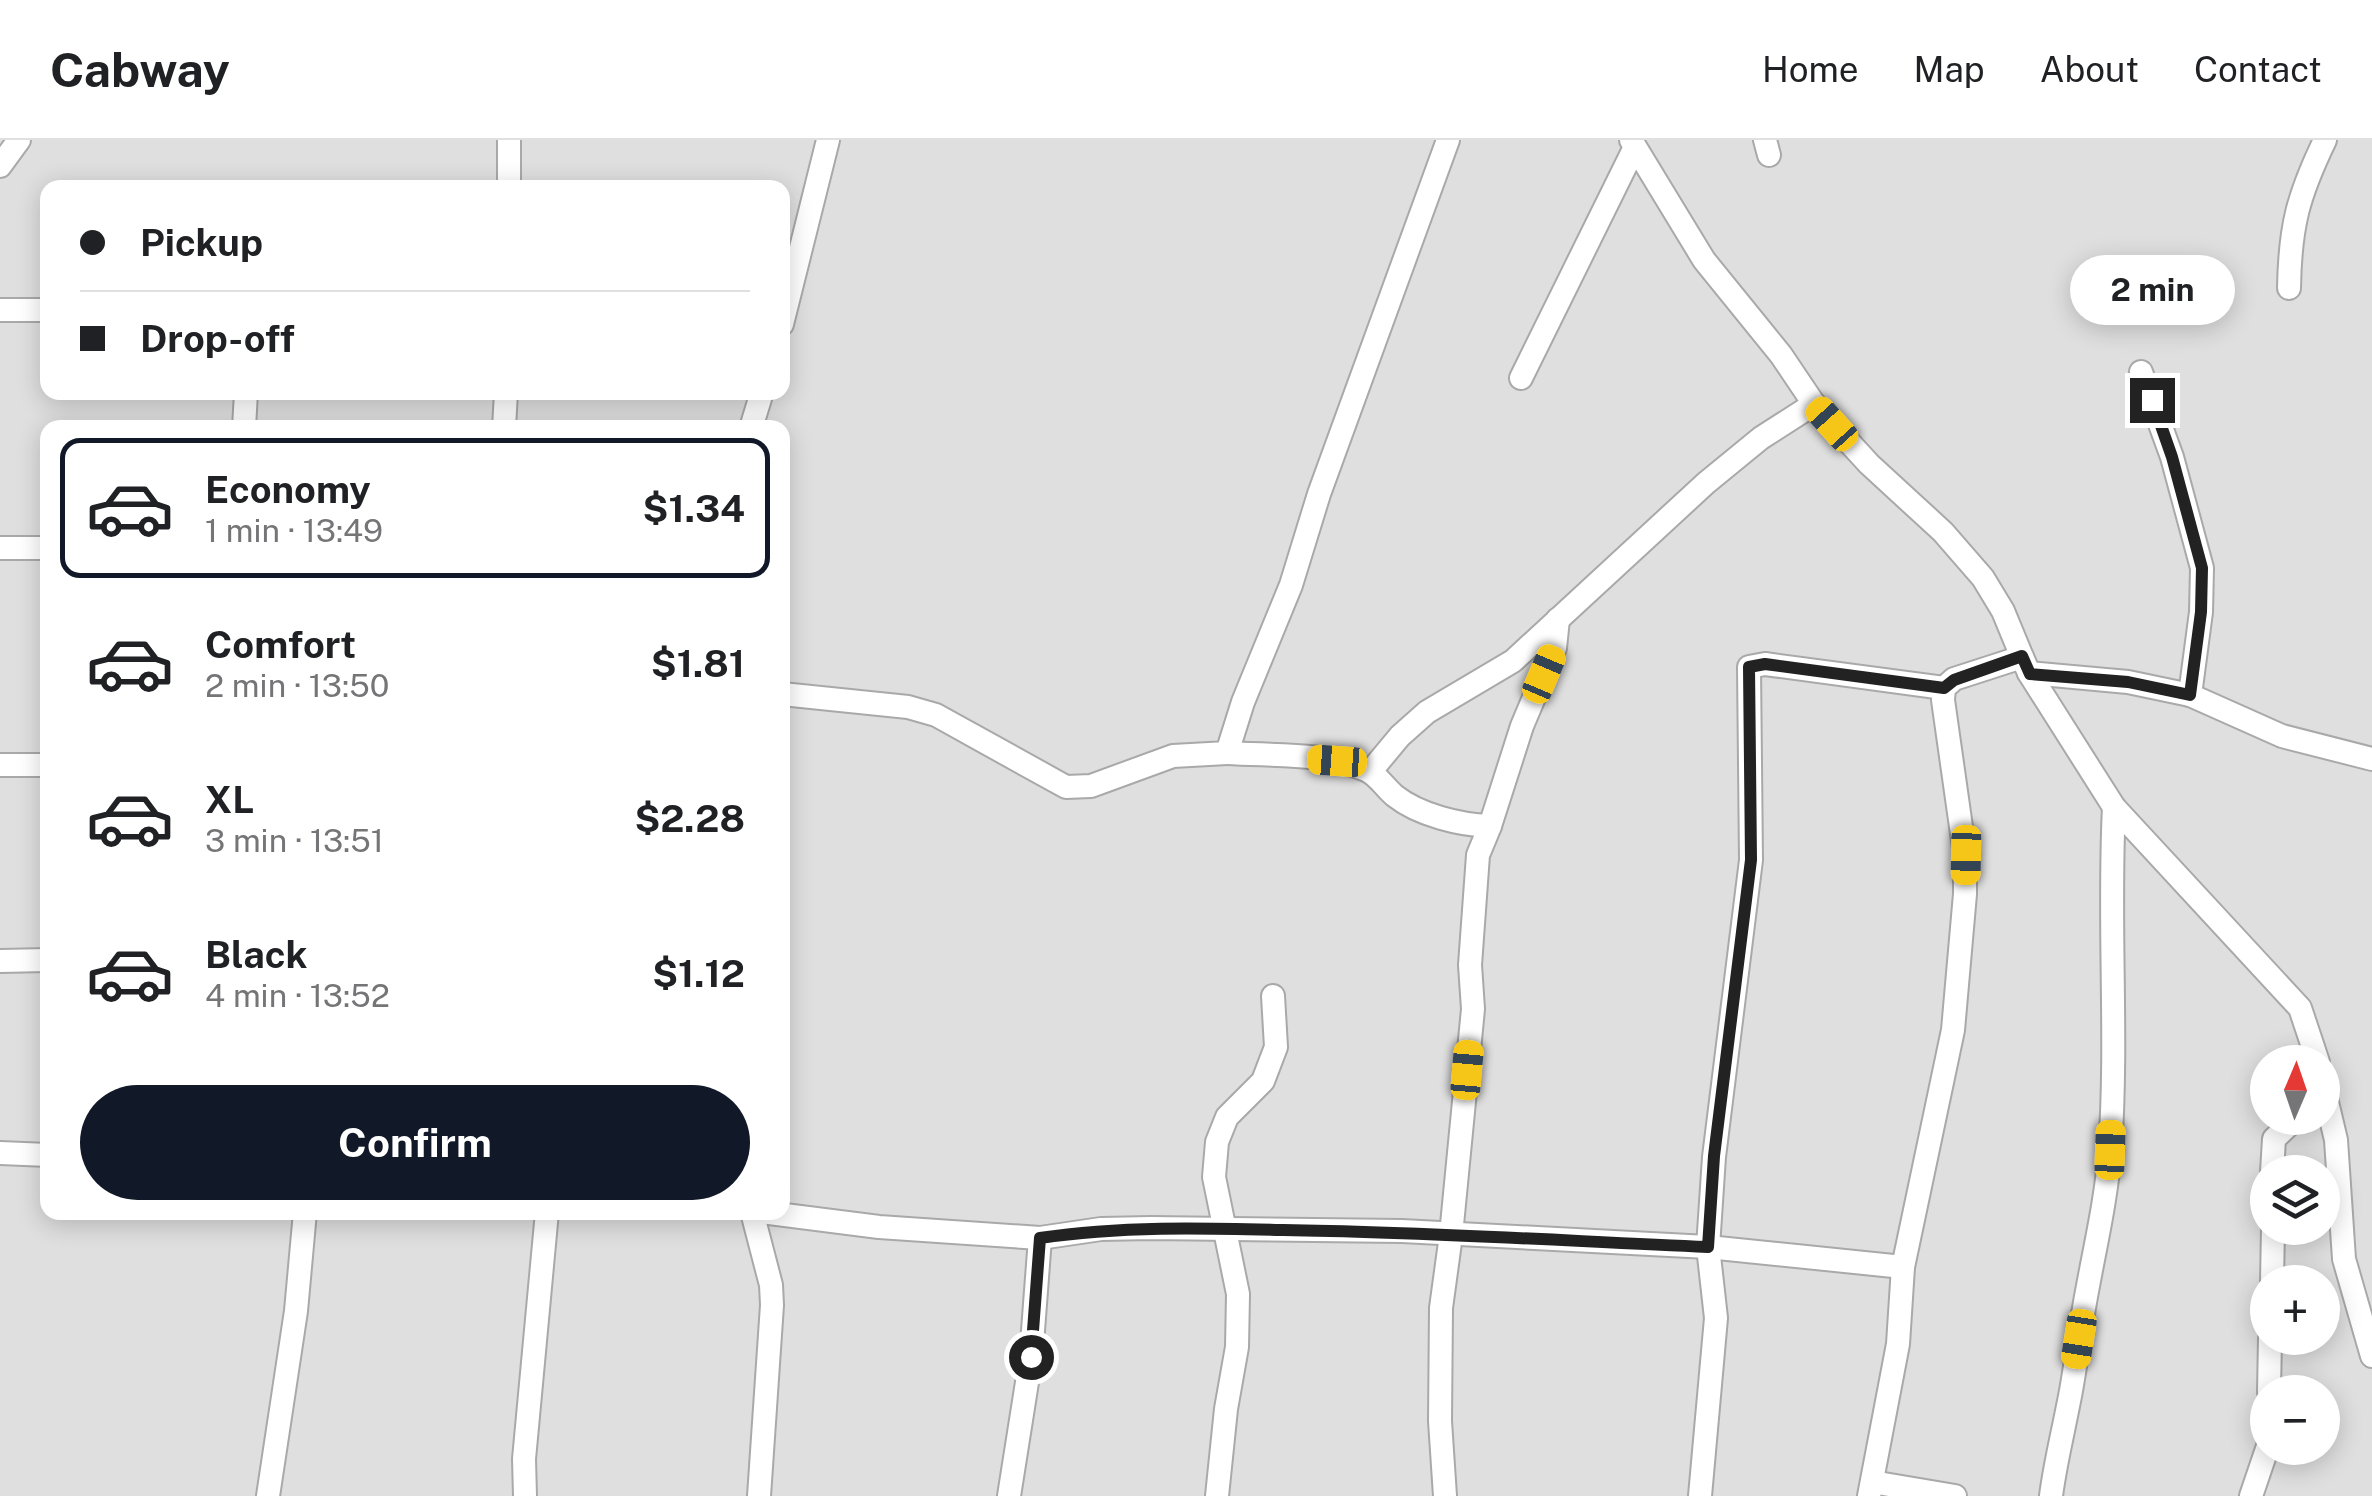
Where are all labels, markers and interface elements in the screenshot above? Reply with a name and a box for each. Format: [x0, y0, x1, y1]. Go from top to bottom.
text: Cabway [50, 41, 230, 98]
text: Home [1762, 49, 1859, 90]
text: Map [1914, 49, 1985, 90]
text: About [2040, 49, 2139, 90]
text: Contact [2194, 49, 2322, 90]
text: Pickup [140, 220, 263, 265]
callout: 2 min [2070, 255, 2234, 325]
text: 2 min [2111, 271, 2194, 308]
text: Drop-off [140, 316, 295, 361]
route end [2130, 378, 2175, 423]
car [1801, 392, 1863, 456]
icon: car [85, 463, 175, 553]
text: Economy [205, 467, 371, 512]
text: $1.34 [643, 486, 745, 531]
text: 1 min · 13:49 [205, 512, 383, 549]
icon: car [85, 618, 175, 708]
text: Comfort [205, 622, 356, 667]
text: $1.81 [651, 641, 745, 686]
car [1518, 641, 1570, 707]
text: 2 min · 13:50 [205, 667, 389, 704]
car [1306, 744, 1368, 778]
icon: car [85, 773, 175, 863]
text: XL [205, 777, 254, 822]
text: $2.28 [634, 796, 745, 841]
text: 3 min · 13:51 [205, 822, 384, 859]
car [1950, 825, 1982, 885]
icon: car [85, 928, 175, 1018]
text: Black [205, 932, 308, 977]
text: $1.12 [652, 951, 745, 996]
text: 4 min · 13:52 [205, 977, 390, 1014]
car [1449, 1039, 1485, 1101]
north arrow [2250, 1045, 2340, 1135]
map controls [2250, 1045, 2340, 1465]
button: Confirm [80, 1085, 750, 1200]
car [2094, 1119, 2126, 1181]
button: layers [2250, 1155, 2340, 1245]
button: + [2250, 1265, 2340, 1355]
car [2059, 1307, 2099, 1371]
route start [1009, 1335, 1054, 1380]
button: − [2250, 1375, 2340, 1465]

